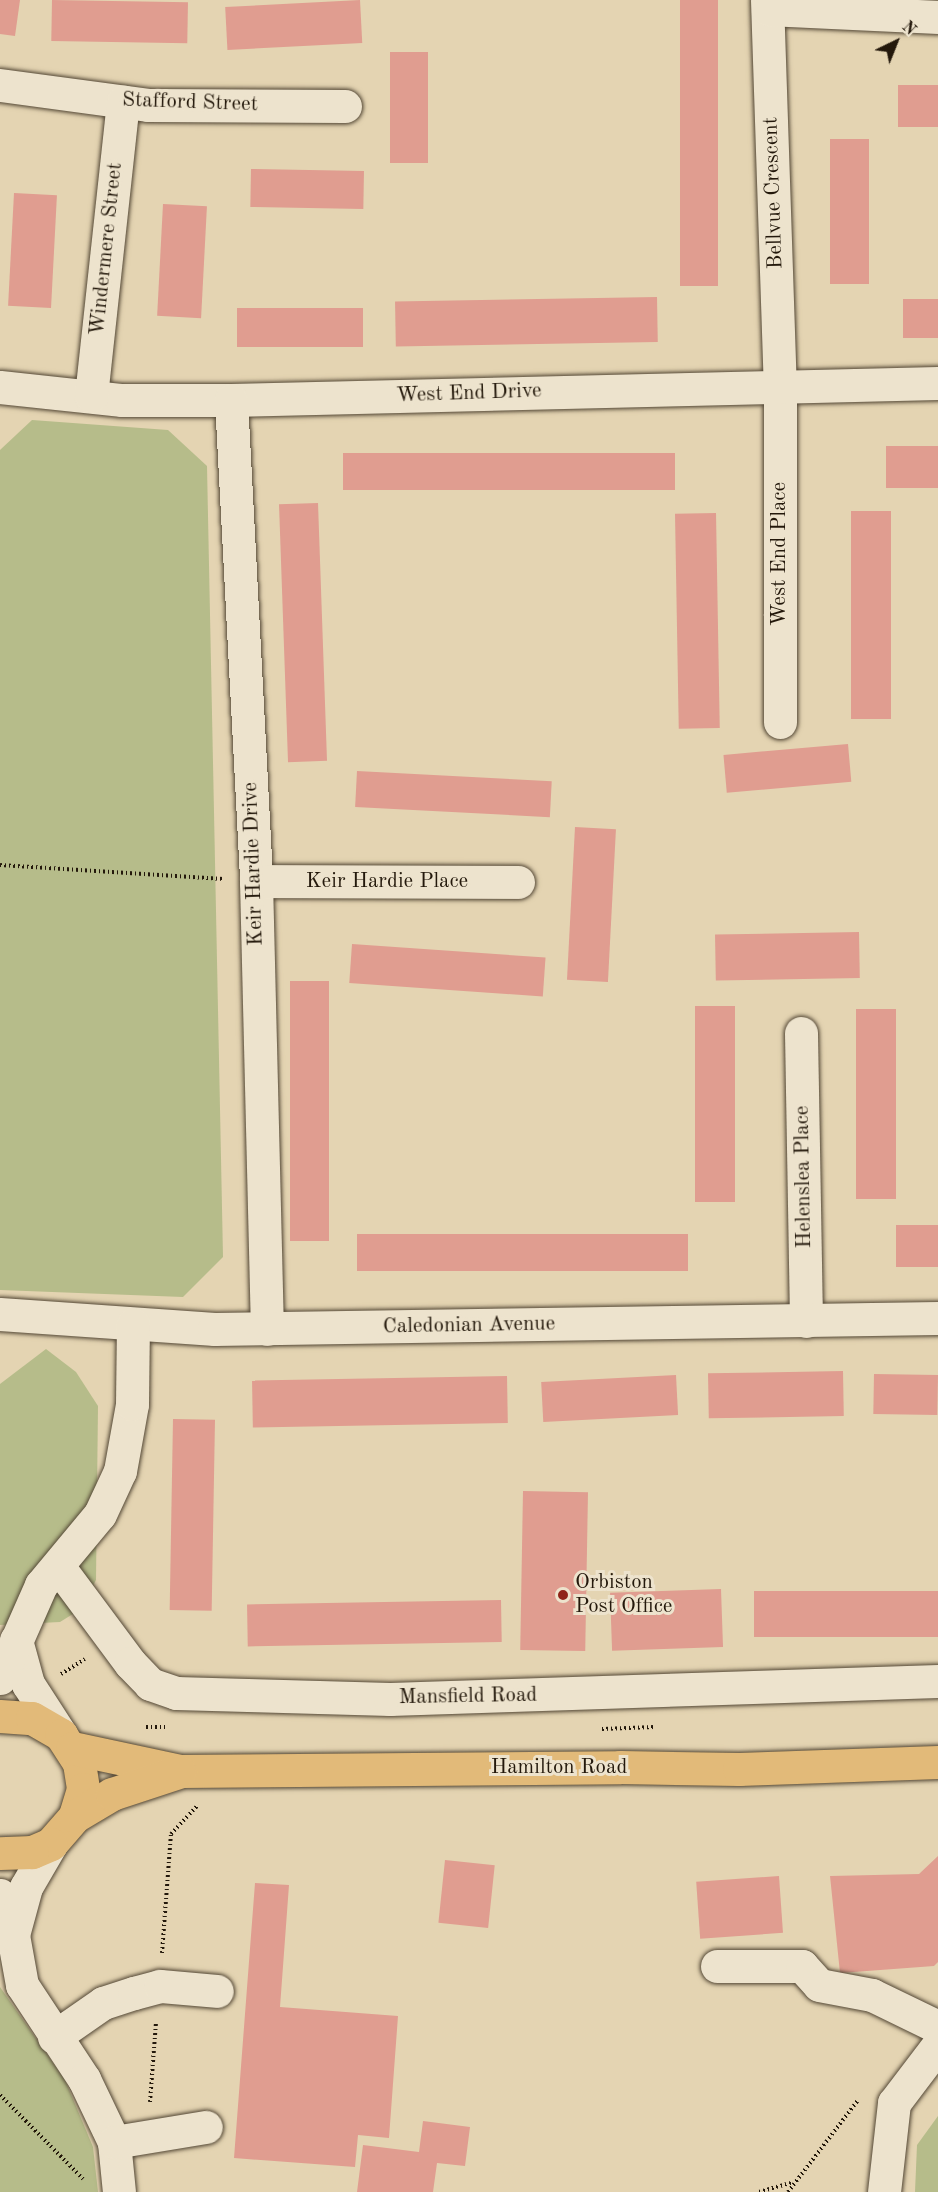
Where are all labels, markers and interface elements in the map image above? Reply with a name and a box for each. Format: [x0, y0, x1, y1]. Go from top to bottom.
north arrow [866, 12, 926, 72]
text: N [898, 19, 918, 39]
street label: Stafford Street [122, 88, 258, 118]
street label: Bellvue Crescent [759, 116, 789, 270]
street label: Windermere Street [85, 161, 129, 337]
street label: West End Drive [396, 379, 542, 409]
street label: West End Place [767, 482, 793, 626]
street label: Keir Hardie Drive [239, 782, 269, 946]
street label: Keir Hardie Place [306, 869, 468, 895]
street label: Helenslea Place [790, 1105, 818, 1249]
street label: Caledonian Avenue [383, 1312, 555, 1340]
place label: Orbiston Post Office [575, 1570, 673, 1620]
marker: Orbiston Post Office [556, 1588, 570, 1602]
street label: Mansfield Road [399, 1683, 537, 1711]
street label: Hamilton Road [491, 1755, 627, 1781]

